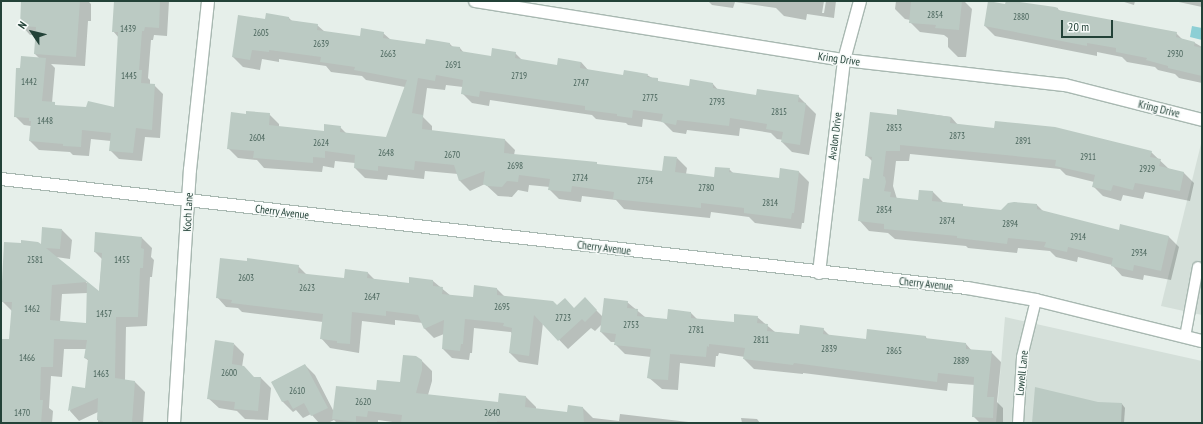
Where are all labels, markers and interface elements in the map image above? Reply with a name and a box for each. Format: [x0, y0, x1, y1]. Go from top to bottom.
house number: 2854 [927, 10, 943, 20]
north arrow [12, 12, 52, 52]
house number: 2880 [1013, 12, 1029, 22]
scale bar [1063, 12, 1115, 38]
text: N [15, 19, 30, 32]
text: 20 m [1068, 19, 1089, 34]
house number: 1439 [120, 24, 136, 34]
house number: 2605 [253, 28, 269, 38]
house number: 2639 [313, 39, 329, 49]
house number: 2663 [380, 49, 396, 59]
house number: 2930 [1167, 49, 1183, 59]
street label: Kring Drive [817, 50, 861, 68]
house number: 2691 [445, 60, 461, 70]
house number: 1445 [121, 71, 137, 81]
house number: 2719 [511, 71, 527, 81]
house number: 1442 [21, 77, 37, 87]
house number: 2747 [573, 78, 589, 88]
house number: 2775 [642, 93, 658, 103]
house number: 2793 [709, 97, 725, 107]
street label: Kring Drive [1137, 97, 1181, 121]
house number: 2815 [771, 107, 787, 117]
street label: Avalon Drive [826, 111, 844, 161]
house number: 1448 [37, 116, 53, 126]
house number: 2853 [886, 123, 902, 133]
house number: 2873 [949, 131, 965, 141]
house number: 2604 [249, 133, 265, 143]
house number: 2891 [1015, 136, 1031, 146]
house number: 2624 [313, 138, 329, 148]
house number: 2648 [378, 148, 394, 158]
house number: 2670 [444, 150, 460, 160]
house number: 2911 [1080, 152, 1096, 162]
house number: 2698 [507, 161, 523, 171]
house number: 2929 [1139, 164, 1155, 174]
house number: 2724 [572, 173, 588, 183]
house number: 2754 [637, 176, 653, 186]
house number: 2780 [698, 183, 714, 193]
street label: Koch Lane [180, 192, 196, 232]
house number: 2814 [762, 198, 778, 208]
street label: Cherry Avenue [254, 202, 310, 222]
house number: 2854 [876, 205, 892, 215]
house number: 2874 [939, 216, 955, 226]
house number: 2894 [1002, 219, 1018, 229]
house number: 2914 [1070, 232, 1086, 242]
street label: Cherry Avenue [576, 238, 632, 258]
house number: 2934 [1131, 248, 1147, 258]
house number: 2581 [27, 255, 43, 265]
house number: 1455 [114, 255, 130, 265]
house number: 2603 [238, 273, 254, 283]
street label: Cherry Avenue [898, 275, 954, 293]
house number: 2623 [299, 283, 315, 293]
house number: 2647 [364, 292, 380, 302]
house number: 2695 [494, 302, 510, 312]
house number: 1462 [24, 304, 40, 314]
house number: 1457 [96, 309, 112, 319]
house number: 2723 [555, 313, 571, 323]
house number: 2753 [623, 320, 639, 330]
house number: 2781 [688, 325, 704, 335]
house number: 2811 [753, 335, 769, 345]
house number: 2839 [821, 344, 837, 354]
house number: 2865 [886, 346, 902, 356]
street label: Lowell Lane [1013, 350, 1031, 396]
house number: 1466 [19, 353, 35, 363]
house number: 2889 [953, 356, 969, 366]
house number: 2600 [221, 368, 237, 378]
house number: 1463 [93, 369, 109, 379]
house number: 2610 [289, 386, 305, 396]
house number: 2620 [355, 397, 371, 407]
house number: 1470 [14, 408, 30, 418]
house number: 2640 [484, 408, 500, 418]

